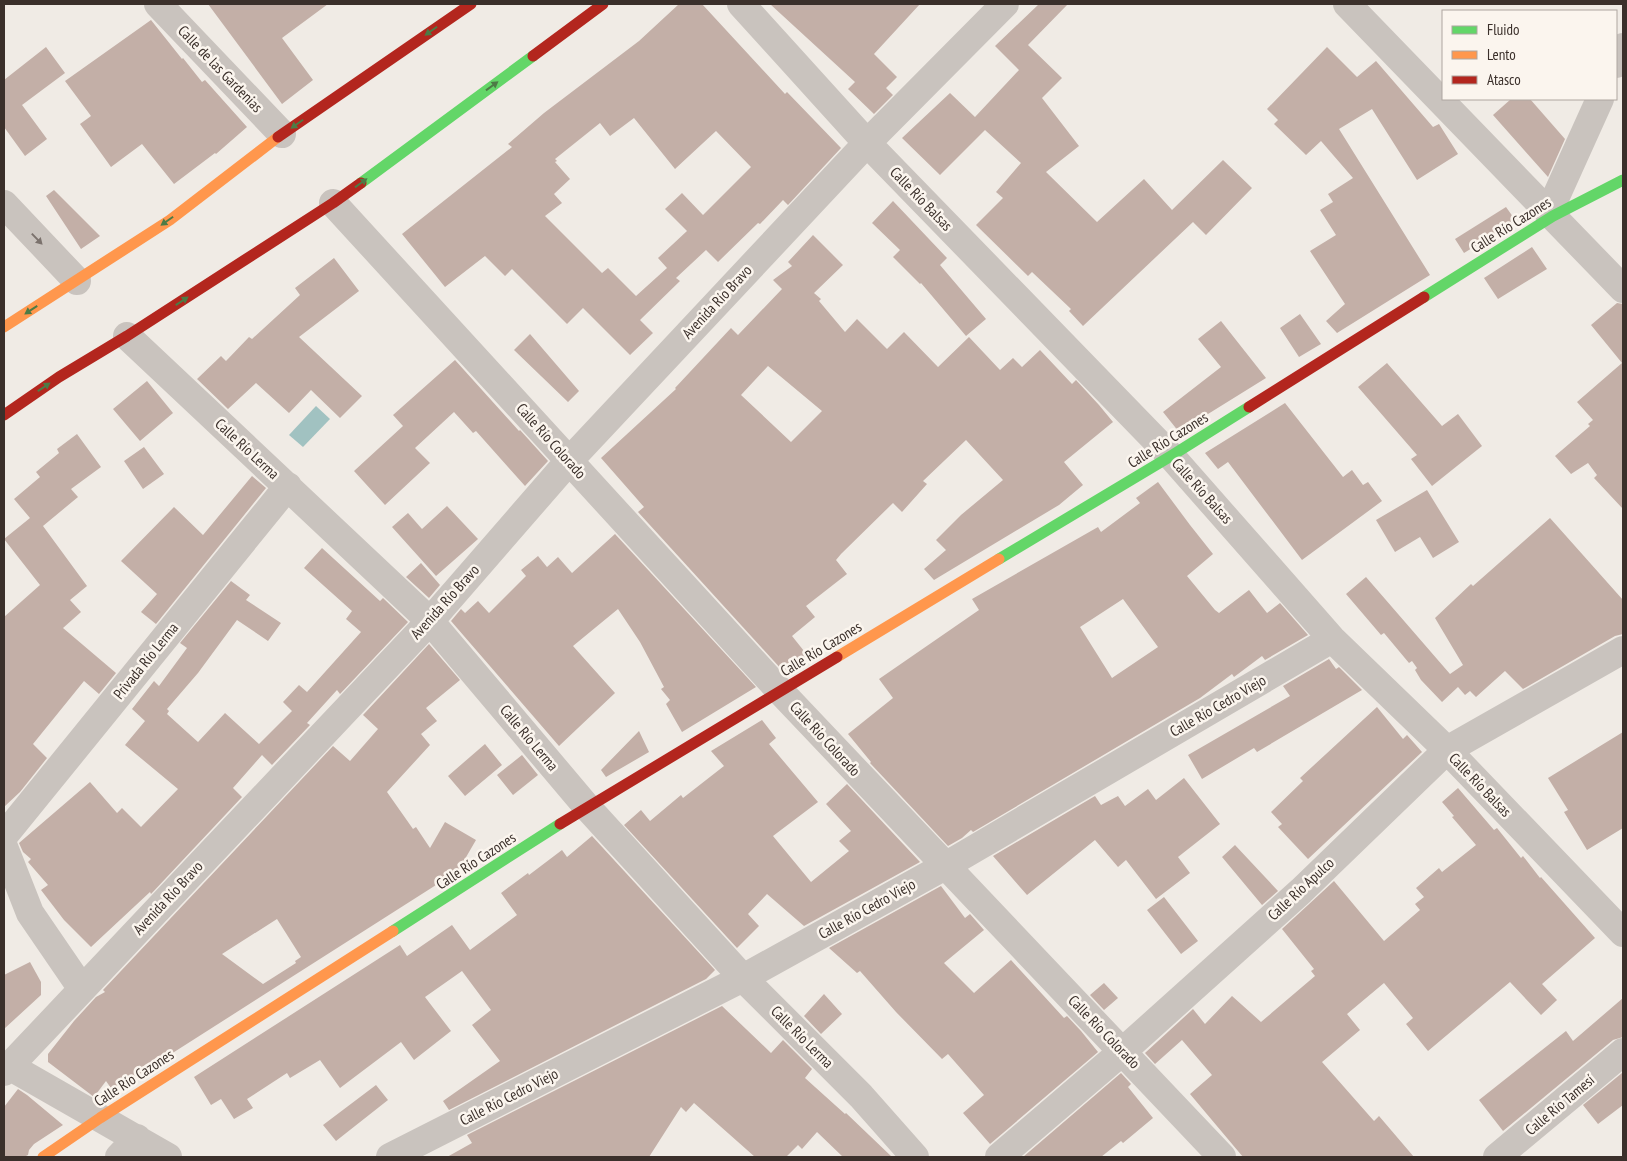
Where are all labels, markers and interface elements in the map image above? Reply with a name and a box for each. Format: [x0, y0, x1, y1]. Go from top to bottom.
legend [1442, 10, 1617, 100]
text: Fluido [1487, 20, 1519, 39]
street label: Calle de las Gardenias [174, 21, 267, 116]
one-way arrow [424, 26, 438, 36]
text: Lento [1487, 45, 1516, 64]
text: Atasco [1487, 70, 1521, 89]
one-way arrow [485, 81, 499, 91]
one-way arrow [291, 119, 304, 129]
street label: Calle Río Balsas [886, 163, 957, 235]
one-way arrow [354, 177, 367, 188]
street label: Calle Río Cazones [1467, 192, 1555, 257]
one-way arrow [160, 216, 174, 226]
one-way arrow [31, 233, 43, 245]
street label: Avenida Río Bravo [678, 261, 756, 342]
one-way arrow [175, 296, 188, 306]
one-way arrow [24, 305, 38, 314]
one-way arrow [37, 382, 51, 392]
street label: Calle Río Colorado [512, 399, 590, 482]
street label: Calle Río Cazones [1124, 407, 1212, 472]
street label: Calle Río Lerma [211, 414, 283, 483]
street label: Calle Río Balsas [1168, 454, 1237, 527]
street label: Avenida Río Bravo [406, 560, 483, 643]
street label: Calle Río Cazones [777, 617, 865, 680]
street label: Privada Río Lerma [109, 619, 182, 703]
street label: Calle Río Cedro Viejo [1166, 670, 1269, 741]
street label: Calle Río Colorado [786, 697, 865, 780]
street label: Calle Río Lerma [496, 701, 563, 775]
street label: Calle Río Balsas [1445, 749, 1516, 821]
street label: Calle Río Cazones [432, 828, 519, 893]
street label: Calle Río Apulco [1263, 853, 1338, 924]
street label: Avenida Río Bravo [129, 857, 207, 938]
street label: Calle Río Cedro Viejo [815, 874, 919, 943]
street label: Calle Río Colorado [1064, 991, 1144, 1072]
street label: Calle Río Lerma [767, 1001, 838, 1072]
street label: Calle Río Cazones [90, 1045, 177, 1110]
street label: Calle Río Cedro Viejo [456, 1064, 561, 1129]
street label: Calle Río Tamesí [1521, 1070, 1599, 1139]

